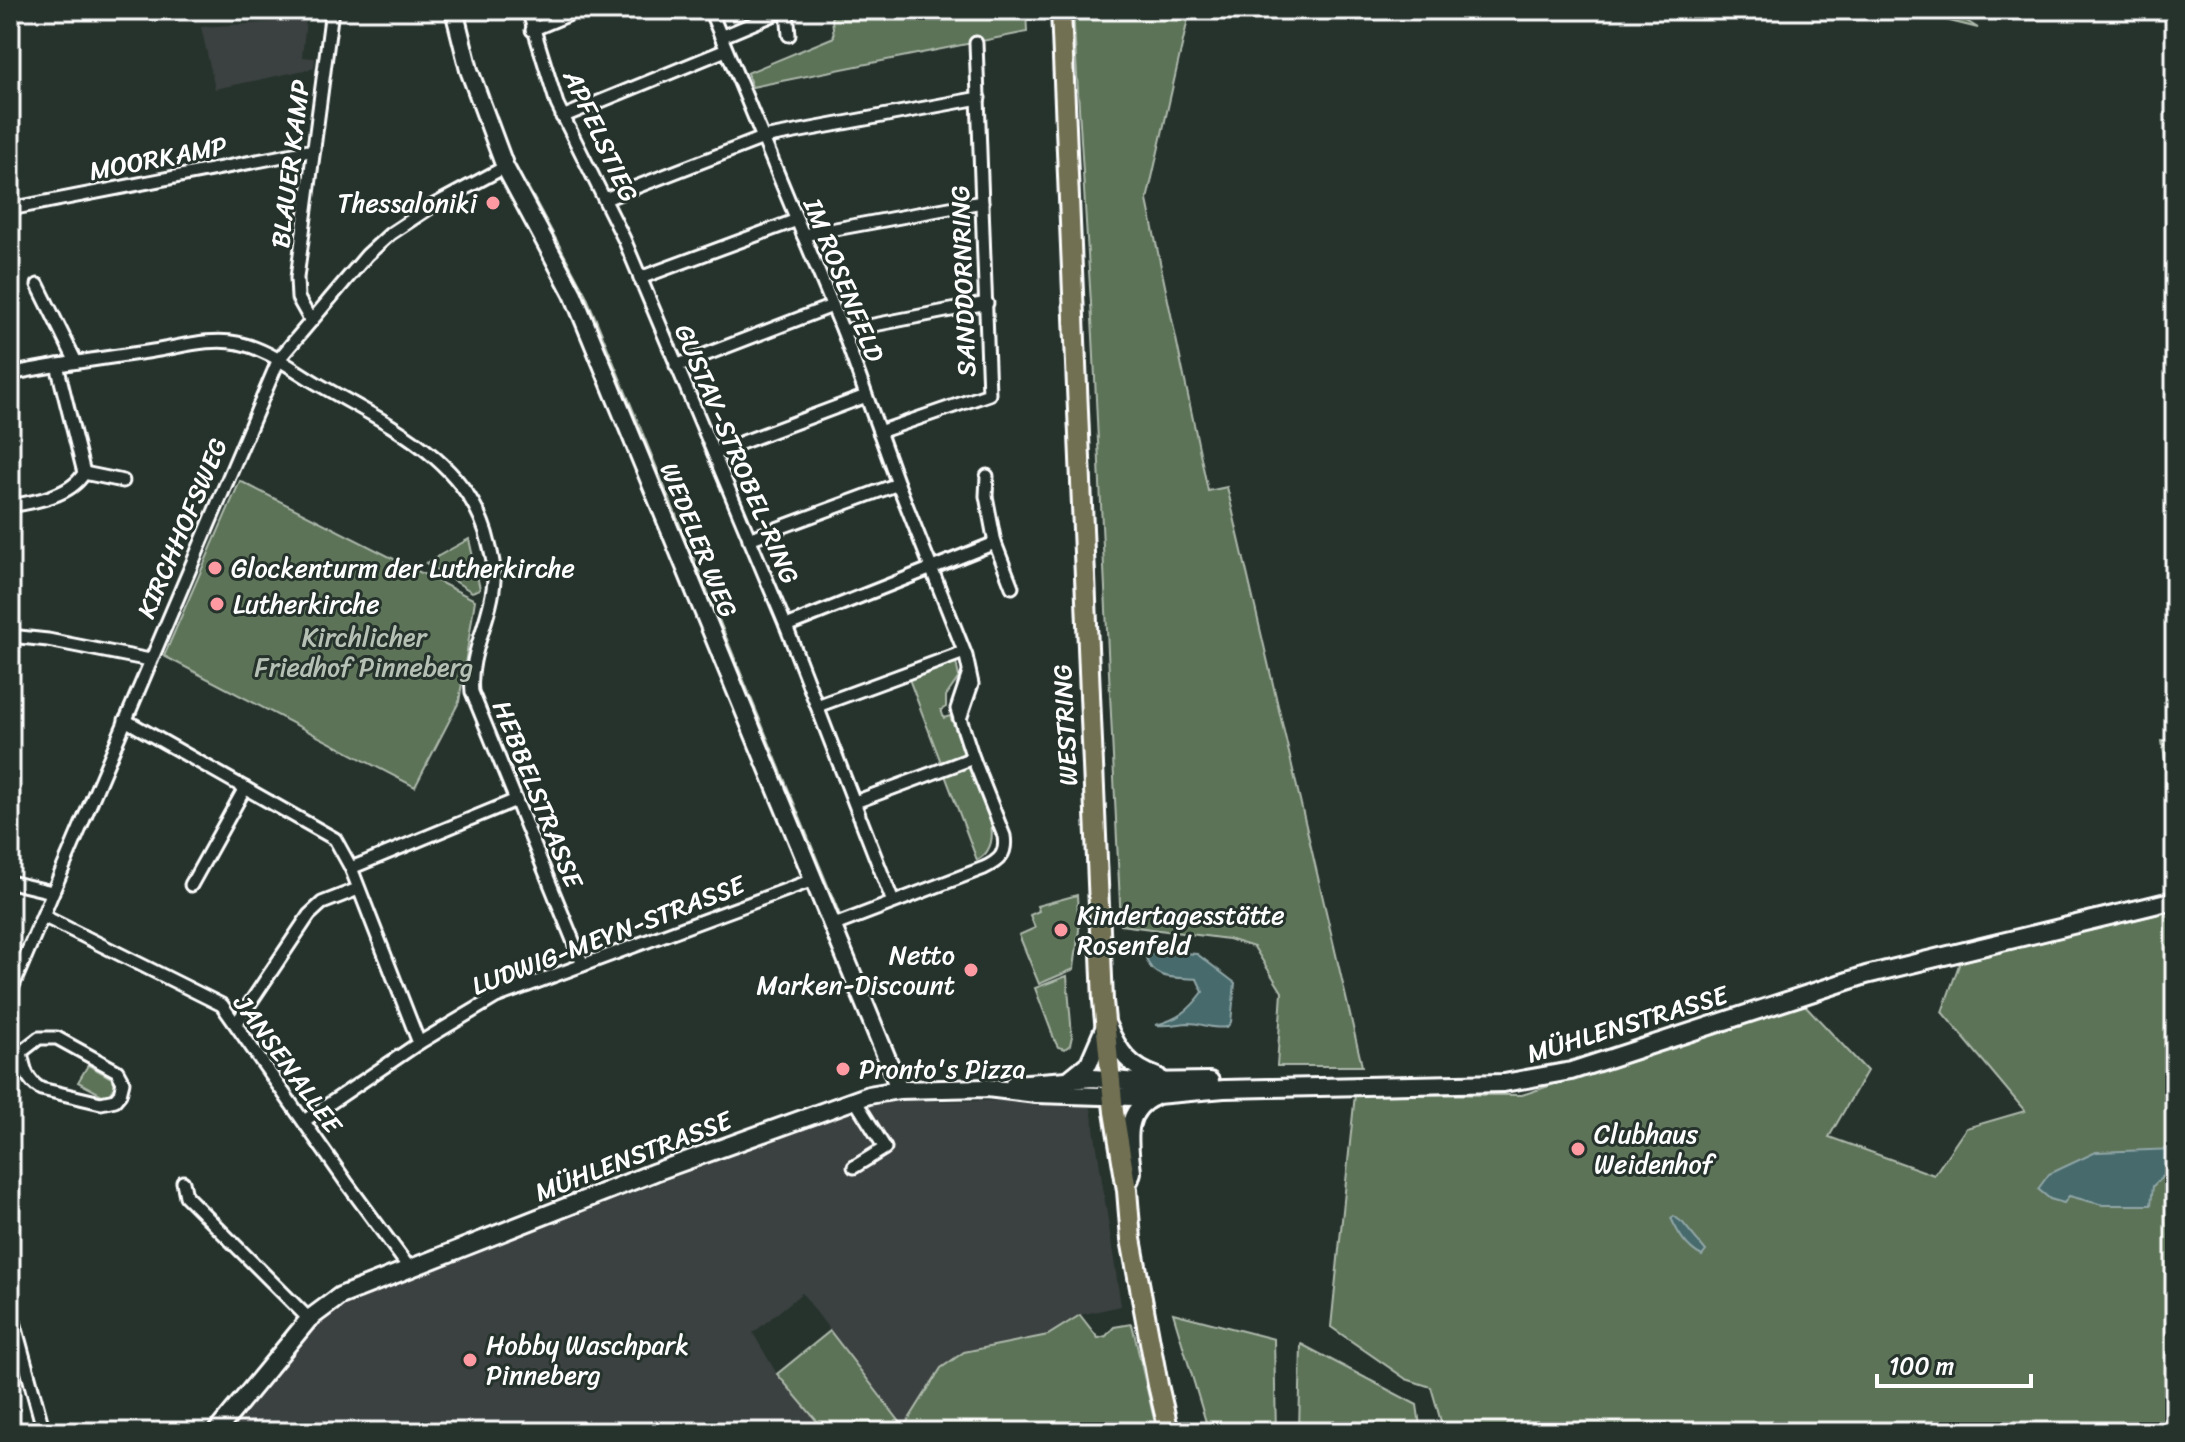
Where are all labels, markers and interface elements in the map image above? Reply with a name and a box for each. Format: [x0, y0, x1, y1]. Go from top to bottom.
street label: APFELSTIEG [550, 61, 652, 210]
street label: BLAUER KAMP [257, 77, 323, 251]
street label: MOORKAMP [85, 122, 231, 194]
place label: Thessaloniki [337, 180, 478, 226]
street label: SANDDORNRING [937, 184, 989, 378]
street label: IM ROSENFELD [790, 190, 898, 369]
marker: Thessaloniki [484, 194, 502, 212]
street label: GUSTAV-STROBEL-RING [661, 317, 813, 591]
street label: KIRCHHOFSWEG [123, 430, 241, 626]
street label: WEDELER WEG [647, 455, 751, 625]
place label: Glockenturm der Lutherkirche [231, 545, 575, 591]
marker: Glockenturm der Lutherkirche [206, 559, 224, 577]
place label: Lutherkirche [233, 581, 380, 627]
marker: Lutherkirche [208, 595, 226, 613]
park label: Kirchlicher Friedhof Pinneberg [255, 614, 473, 690]
street label: WESTRING [1039, 663, 1091, 787]
street label: HEBBELSTRASSE [479, 693, 597, 896]
street label: LUDWIG-MEYN-STRASSE [465, 861, 753, 1008]
place label: Kindertagesstätte Rosenfeld [1077, 892, 1285, 968]
marker: Kindertagesstätte Rosenfeld [1052, 921, 1070, 939]
place label: Netto Marken-Discount [756, 932, 955, 1008]
marker: Netto Marken-Discount [962, 961, 980, 979]
street label: MÜHLENSTRASSE [1521, 971, 1735, 1076]
street label: JANSENALLEE [221, 983, 356, 1145]
place label: Pronto's Pizza [859, 1046, 1026, 1092]
marker: Pronto's Pizza [834, 1060, 852, 1078]
street label: MÜHLENSTRASSE [528, 1097, 740, 1215]
place label: Clubhaus Weidenhof [1594, 1111, 1717, 1187]
marker: Clubhaus Weidenhof [1569, 1140, 1587, 1158]
place label: Hobby Waschpark Pinneberg [486, 1322, 689, 1398]
scale bar [1877, 1338, 2031, 1388]
text: 100 m [1889, 1345, 1954, 1387]
marker: Hobby Waschpark Pinneberg [461, 1351, 479, 1369]

